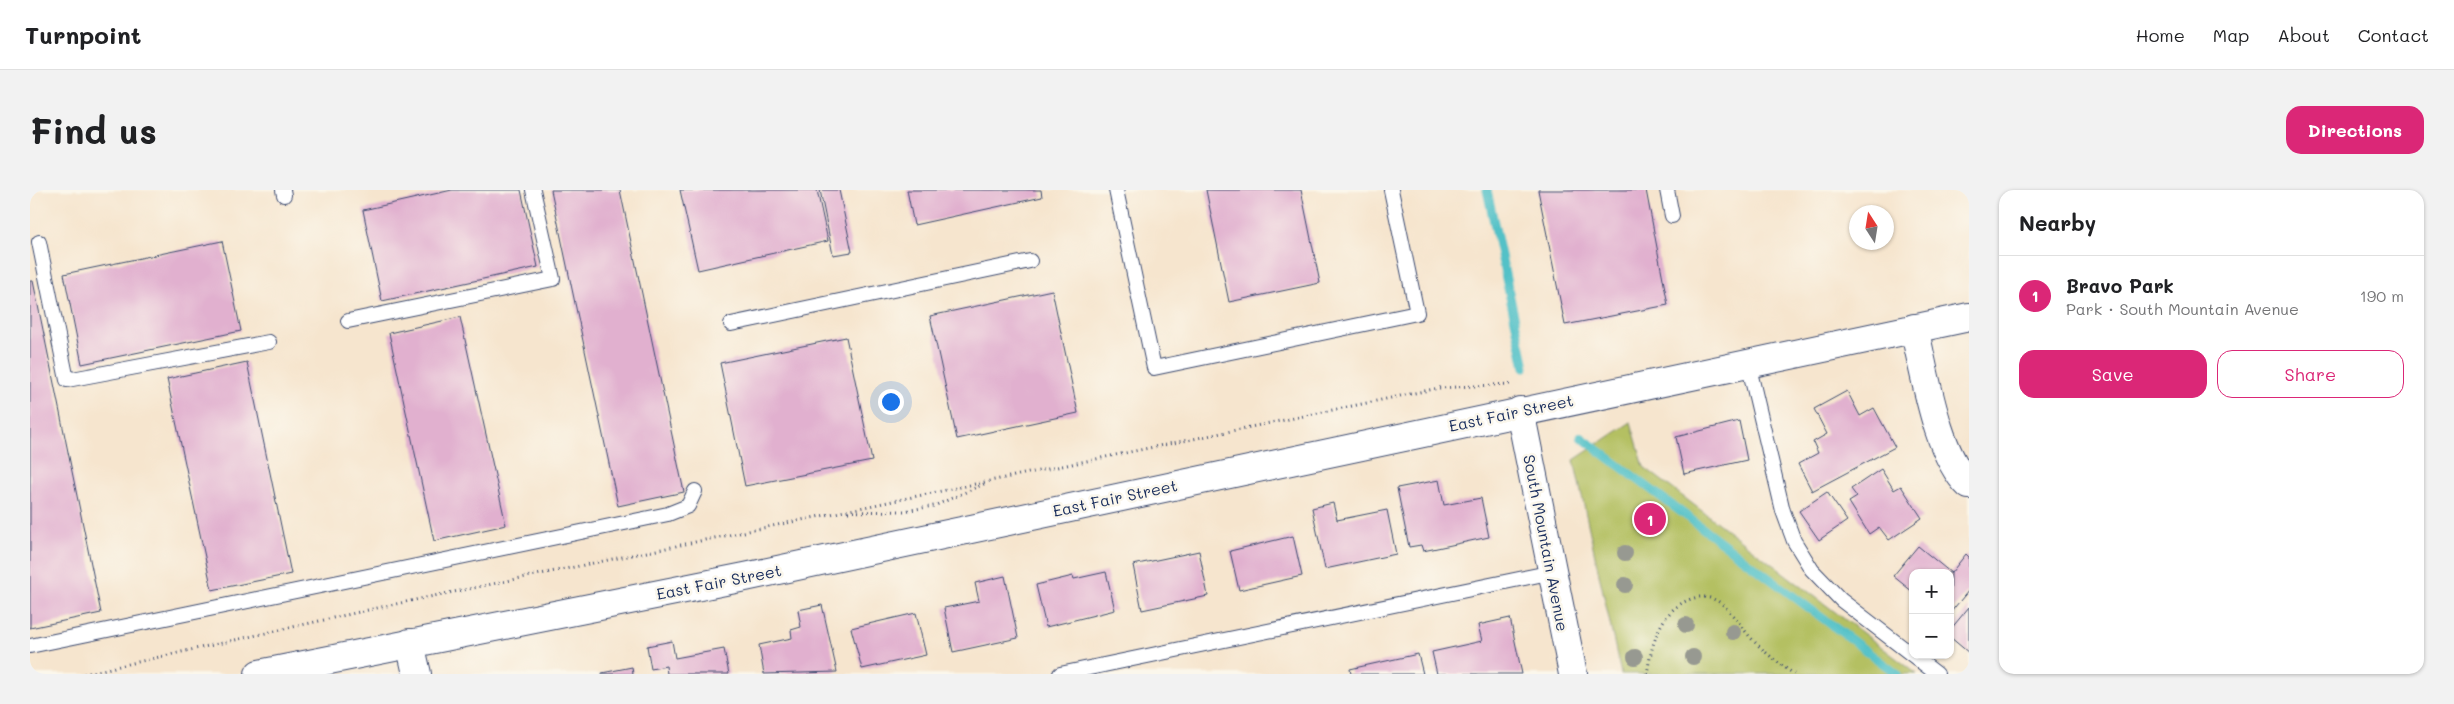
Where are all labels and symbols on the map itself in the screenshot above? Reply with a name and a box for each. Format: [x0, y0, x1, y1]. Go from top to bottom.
north arrow [1849, 205, 1894, 250]
your location [878, 389, 904, 415]
street label: East Fair Street [1447, 389, 1575, 436]
street label: South Mountain Avenue [1519, 453, 1574, 633]
street label: East Fair Street [1051, 474, 1179, 521]
pin: 1 [1634, 500, 1666, 538]
street label: East Fair Street [655, 559, 783, 604]

